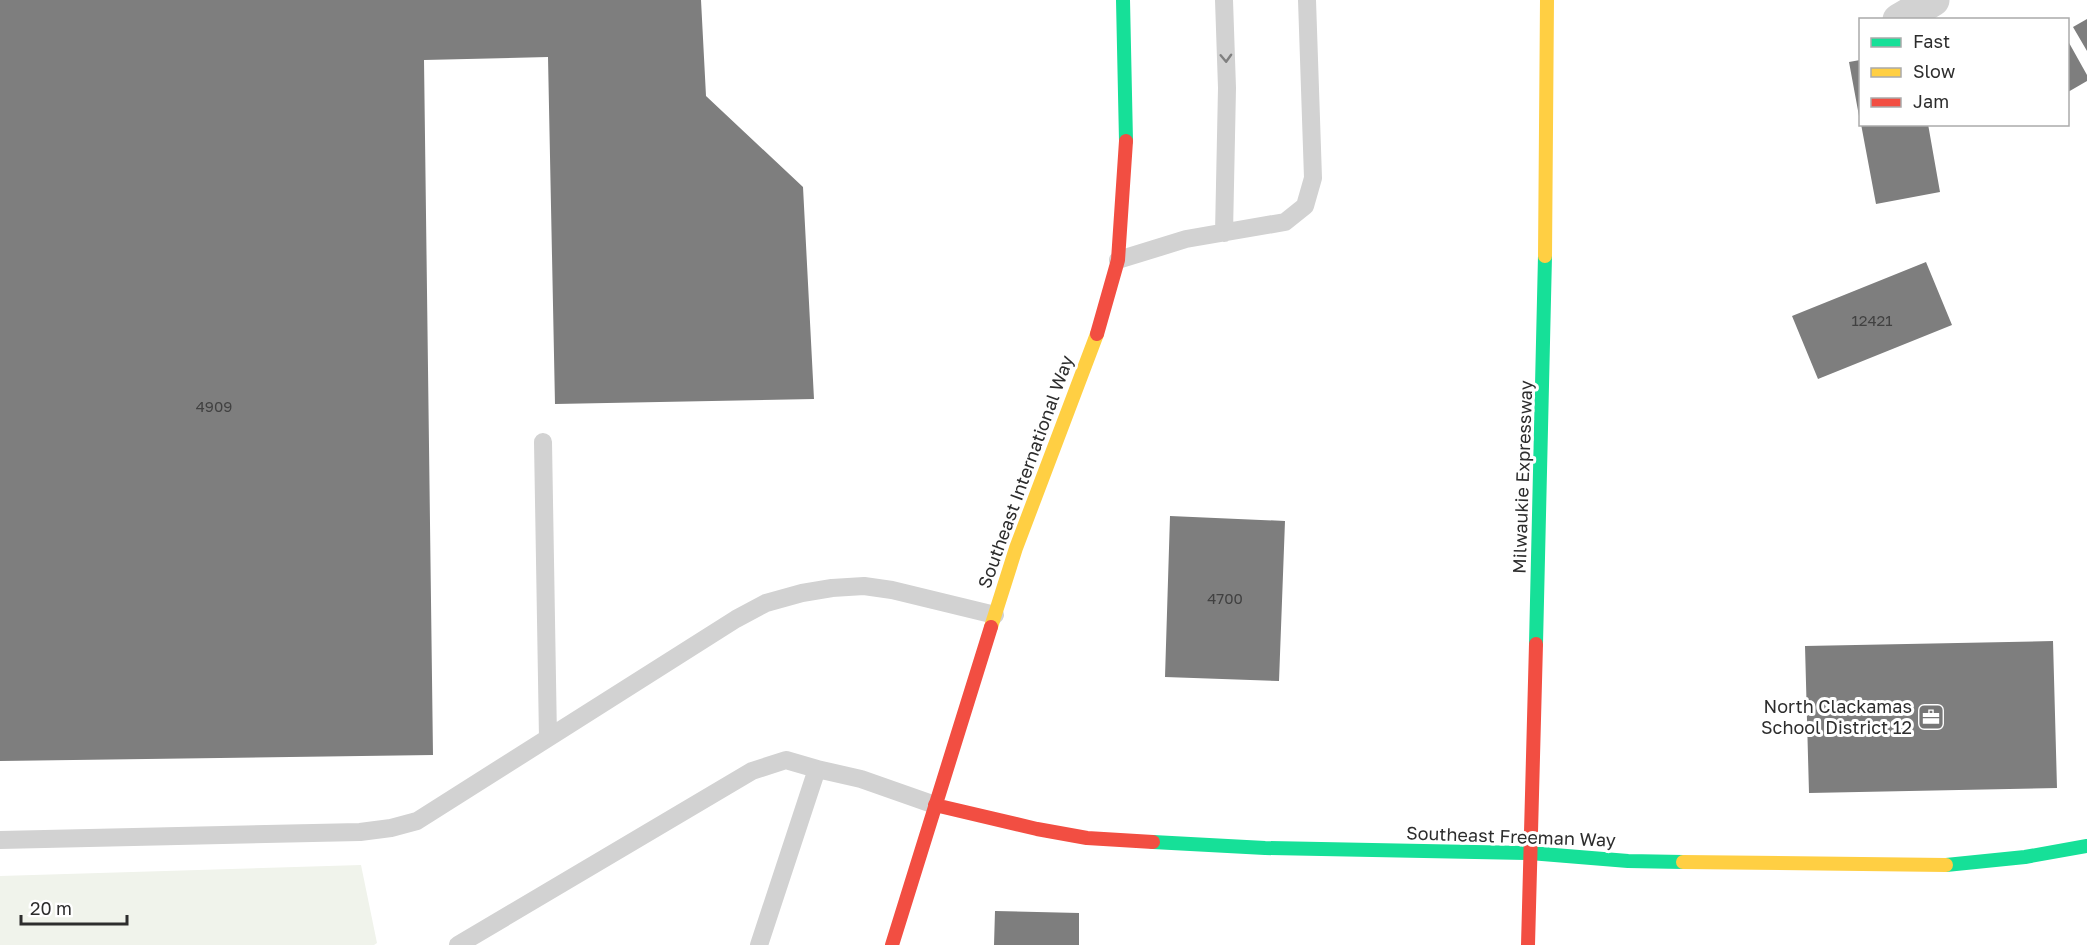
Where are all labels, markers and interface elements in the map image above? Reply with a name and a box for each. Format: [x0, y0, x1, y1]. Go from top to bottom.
legend [1859, 18, 2069, 126]
text: Fast [1913, 30, 1950, 52]
one-way arrow [1220, 54, 1232, 63]
text: Slow [1913, 60, 1956, 82]
text: Jam [1913, 90, 1949, 112]
house number: 12421 [1851, 311, 1893, 329]
street label: Southeast International Way [973, 352, 1078, 591]
street label: Milwaukie Expressway [1508, 380, 1536, 574]
house number: 4909 [196, 397, 232, 415]
house number: 4700 [1207, 589, 1243, 607]
place label: North Clackamas School District 12 [1761, 695, 1912, 738]
office icon: North Clackamas School District 12 [1916, 702, 1946, 732]
street label: Southeast Freeman Way [1406, 821, 1616, 851]
scale bar [21, 888, 128, 926]
text: 20 m [30, 897, 72, 919]

